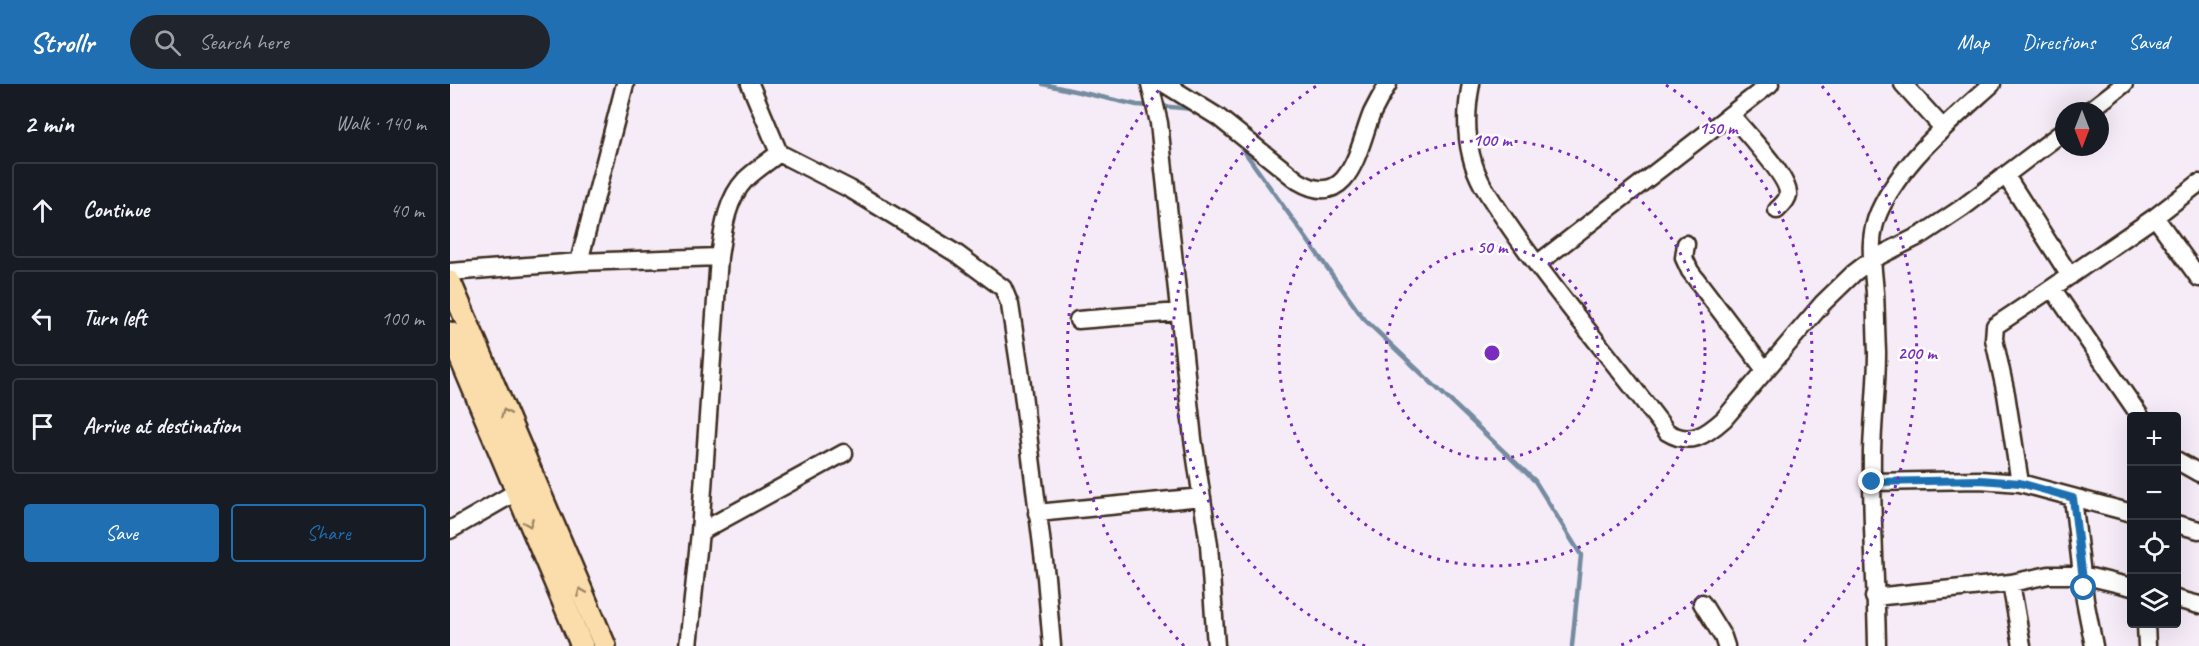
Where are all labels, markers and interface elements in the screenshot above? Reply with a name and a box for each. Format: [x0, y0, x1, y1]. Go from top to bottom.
search box [130, 15, 550, 69]
text: Strollr [30, 25, 94, 60]
icon: search [151, 26, 184, 59]
text: Search here [199, 28, 289, 56]
text: Map [1957, 29, 1989, 55]
text: Directions [2022, 29, 2095, 55]
text: Saved [2128, 29, 2169, 55]
north arrow [2055, 102, 2109, 156]
text: 2 min [24, 107, 74, 140]
text: Walk · 140 m [336, 111, 426, 136]
text: 150 m [1699, 117, 1739, 139]
text: 100 m [1473, 129, 1513, 151]
icon: ahead [26, 194, 59, 227]
text: Continue [83, 196, 149, 224]
text: 40 m [390, 198, 424, 223]
text: 50 m [1477, 236, 1509, 258]
icon: left [26, 302, 59, 335]
text: Turn left [83, 304, 147, 332]
text: 100 m [381, 306, 424, 331]
text: 200 m [1898, 342, 1938, 364]
centre of rings [1482, 343, 1502, 363]
one-way arrow [500, 408, 512, 419]
icon: arrive [26, 410, 59, 443]
text: Arrive at destination [83, 412, 240, 440]
map controls [2127, 412, 2181, 628]
button: + [2127, 412, 2181, 466]
button: − [2127, 466, 2181, 520]
route end [1858, 468, 1884, 494]
button: Save [24, 504, 219, 562]
button: Share [231, 504, 426, 562]
one-way arrow [522, 517, 534, 528]
button: locate [2127, 520, 2181, 574]
route start [2070, 574, 2096, 600]
button: layers [2127, 574, 2181, 628]
one-way arrow [577, 588, 589, 599]

